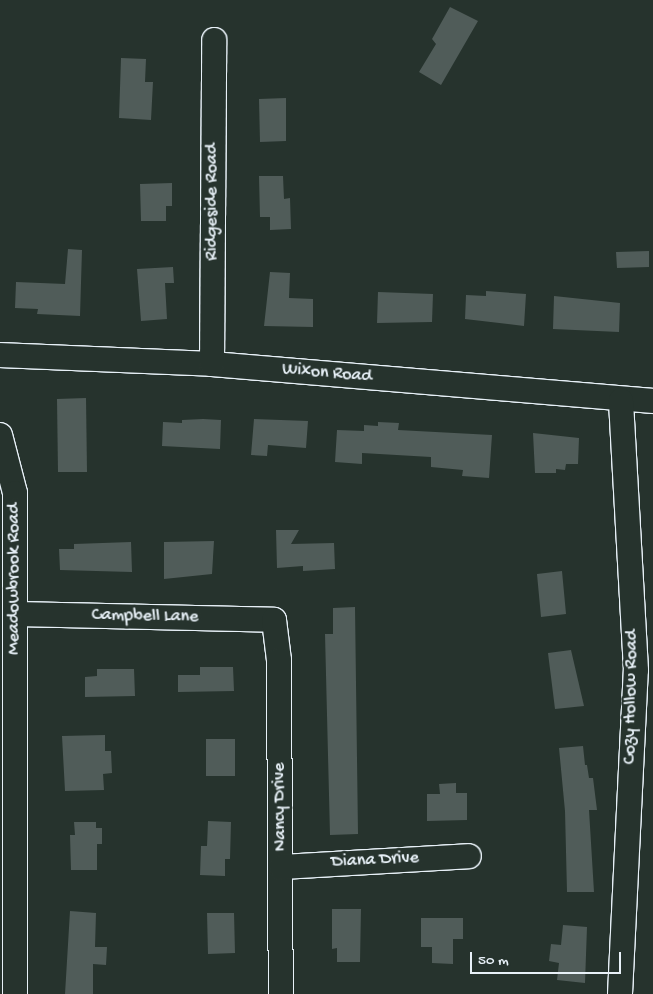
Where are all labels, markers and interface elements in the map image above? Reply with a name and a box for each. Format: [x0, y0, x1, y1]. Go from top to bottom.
street label: Ridgeside Road [202, 143, 224, 261]
street label: Wixon Road [281, 359, 373, 389]
street label: Meadowbrook Road [4, 503, 26, 655]
street label: Campbell Lane [91, 605, 199, 629]
street label: Cozy Hollow Road [620, 630, 644, 764]
street label: Nancy Drive [269, 762, 293, 852]
street label: Diana Drive [331, 848, 419, 874]
scale bar [473, 942, 624, 974]
text: 50 m [478, 952, 509, 970]

